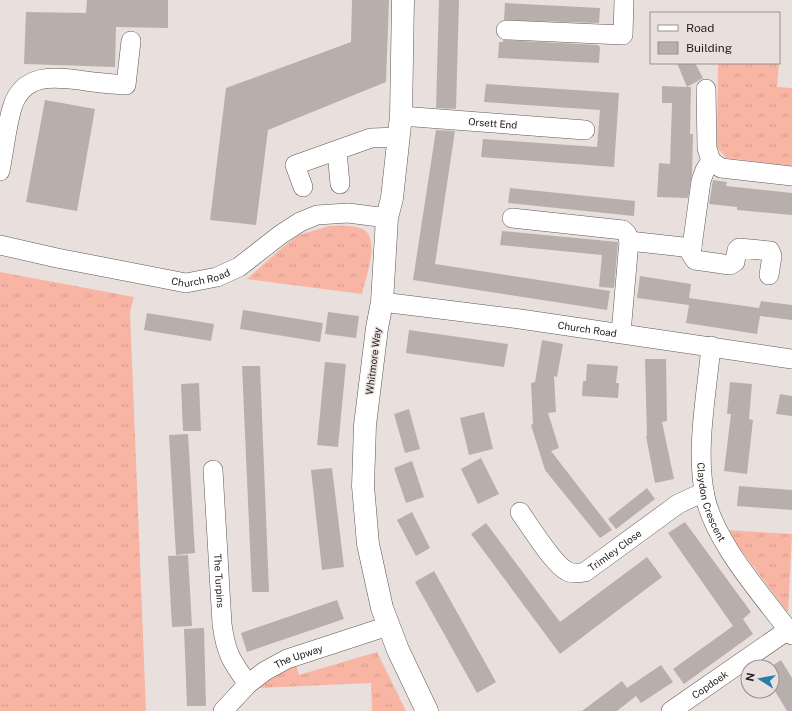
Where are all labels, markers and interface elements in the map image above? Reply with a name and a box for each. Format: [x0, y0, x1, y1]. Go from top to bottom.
legend [650, 12, 780, 64]
text: Road [686, 21, 714, 35]
text: Building [686, 41, 732, 55]
street label: Orsett End [468, 115, 518, 131]
street label: Church Road [170, 266, 232, 289]
street label: Church Road [557, 319, 618, 339]
street label: Whitmore Way [363, 326, 383, 395]
street label: Claydon Crescent [695, 462, 728, 544]
street label: Trimley Close [586, 527, 644, 574]
street label: The Turpins [212, 553, 227, 608]
street label: The Upway [272, 642, 325, 671]
north arrow [740, 659, 780, 699]
street label: Copdoek [689, 667, 730, 701]
text: N [743, 672, 757, 682]

